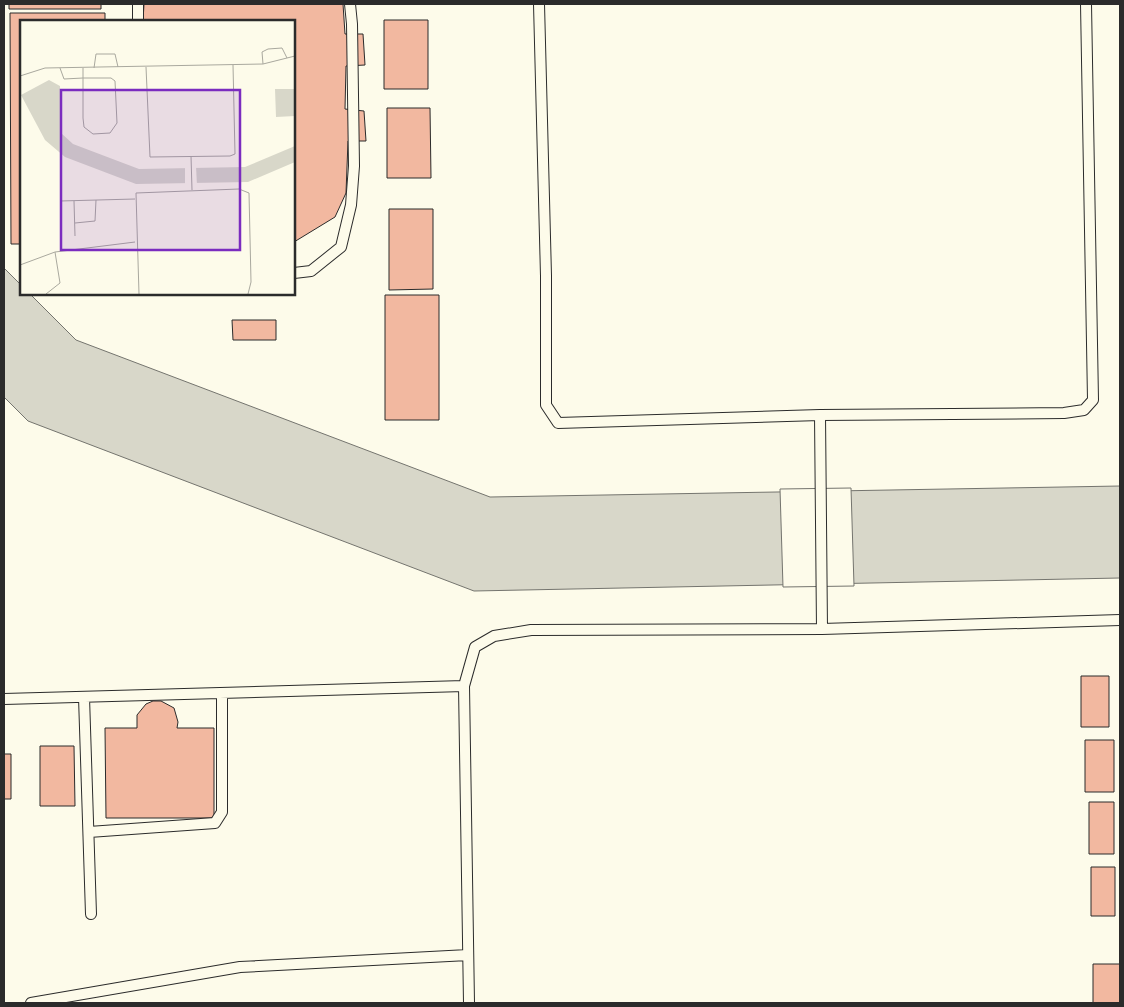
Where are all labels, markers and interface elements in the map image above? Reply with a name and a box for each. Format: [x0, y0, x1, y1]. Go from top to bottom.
inset map [20, 20, 295, 295]

